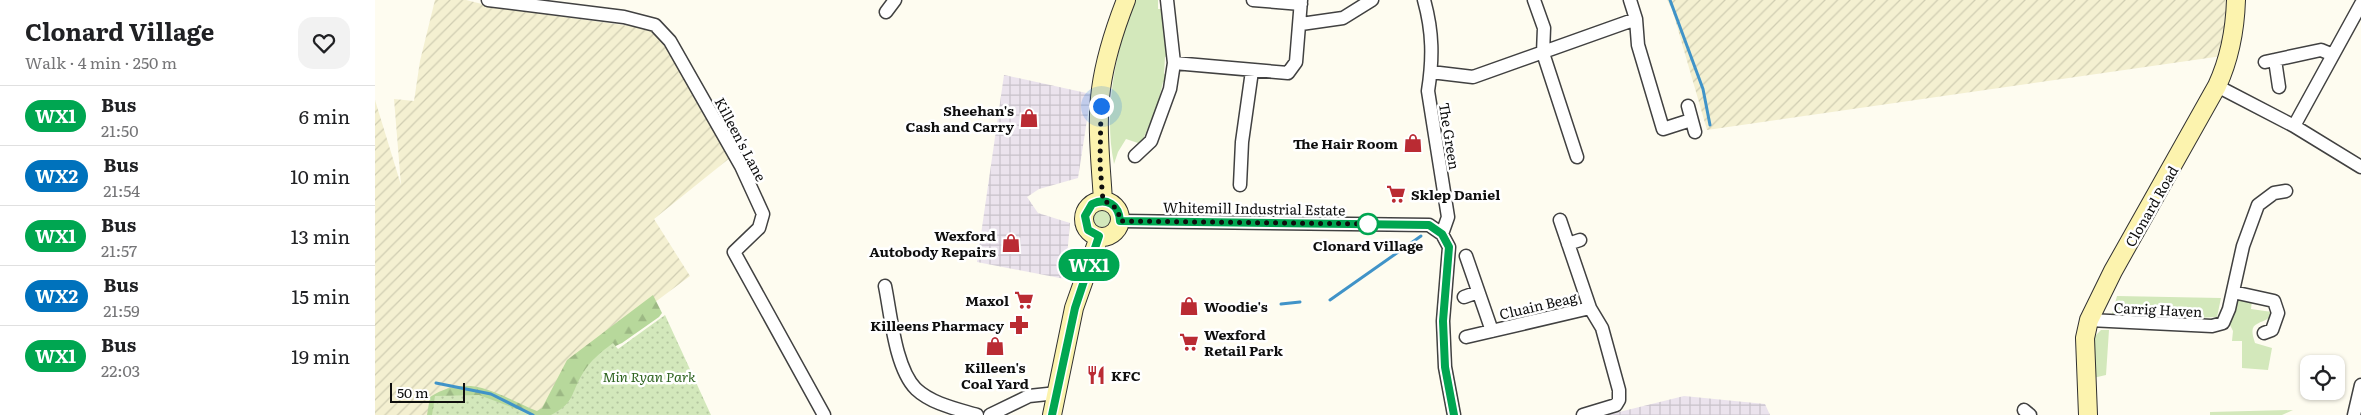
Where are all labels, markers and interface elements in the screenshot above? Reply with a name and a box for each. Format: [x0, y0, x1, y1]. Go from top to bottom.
text: Clonard Village [25, 13, 214, 48]
button: heart [298, 17, 350, 69]
text: Walk · 4 min · 250 m [25, 50, 177, 74]
text: Bus [101, 90, 136, 118]
street label: Killeen's Lane [710, 94, 772, 184]
your location [1089, 94, 1114, 119]
place label: Sheehan's Cash and Carry [906, 100, 1014, 136]
street label: The Green [1435, 101, 1465, 171]
text: WX1 [35, 102, 76, 129]
text: 6 min [299, 102, 350, 130]
shop icon: Sheehan's Cash and Carry [1018, 107, 1040, 129]
text: 21:50 [101, 118, 138, 142]
shop icon: The Hair Room [1402, 132, 1424, 154]
place label: The Hair Room [1293, 133, 1398, 153]
text: Bus [103, 150, 139, 178]
street label: Clonard Road [2120, 161, 2183, 250]
text: WX2 [35, 162, 78, 189]
text: 10 min [290, 162, 350, 190]
text: 21:54 [103, 178, 140, 202]
supermarket icon: Sklep Daniel [1385, 183, 1407, 205]
place label: Sklep Daniel [1411, 184, 1500, 204]
street label: Whitemill Industrial Estate [1163, 196, 1345, 220]
text: Bus [101, 210, 136, 238]
marker: Clonard Village [1357, 213, 1379, 235]
text: WX1 [35, 222, 76, 249]
text: 13 min [291, 222, 350, 250]
place label: Wexford Autobody Repairs [869, 225, 996, 261]
shop icon: Wexford Autobody Repairs [1000, 232, 1022, 254]
place label: Clonard Village [1313, 235, 1423, 255]
text: 21:57 [101, 238, 137, 262]
line badge: WX1 [1060, 249, 1118, 281]
text: WX1 [1068, 251, 1110, 278]
text: Bus [103, 270, 139, 298]
text: WX2 [35, 282, 78, 309]
text: 15 min [291, 282, 350, 310]
street label: Cluain Beag [1497, 286, 1579, 324]
supermarket icon: Maxol [1013, 289, 1035, 311]
place label: Maxol [965, 290, 1009, 310]
shop icon: Woodie's [1178, 295, 1200, 317]
place label: Woodie's [1204, 296, 1268, 316]
street label: Carrig Haven [2113, 297, 2203, 321]
text: 21:59 [103, 298, 140, 322]
pharmacy icon: Killeens Pharmacy [1008, 314, 1030, 336]
place label: Killeens Pharmacy [870, 315, 1004, 335]
place label: Wexford Retail Park [1204, 324, 1283, 360]
text: Bus [101, 330, 136, 358]
supermarket icon: Wexford Retail Park [1178, 331, 1200, 353]
shop icon: Killeen's Coal Yard [984, 335, 1006, 357]
text: WX1 [35, 342, 76, 369]
text: 19 min [291, 342, 350, 370]
map controls [2300, 355, 2345, 400]
button: locate [2300, 355, 2345, 400]
place label: Killeen's Coal Yard [961, 357, 1029, 393]
text: 22:03 [101, 358, 140, 382]
restaurant icon: KFC [1085, 364, 1107, 386]
place label: KFC [1111, 365, 1141, 385]
park label: Min Ryan Park [602, 366, 696, 386]
scale bar [390, 380, 465, 403]
text: 50 m [397, 382, 429, 402]

